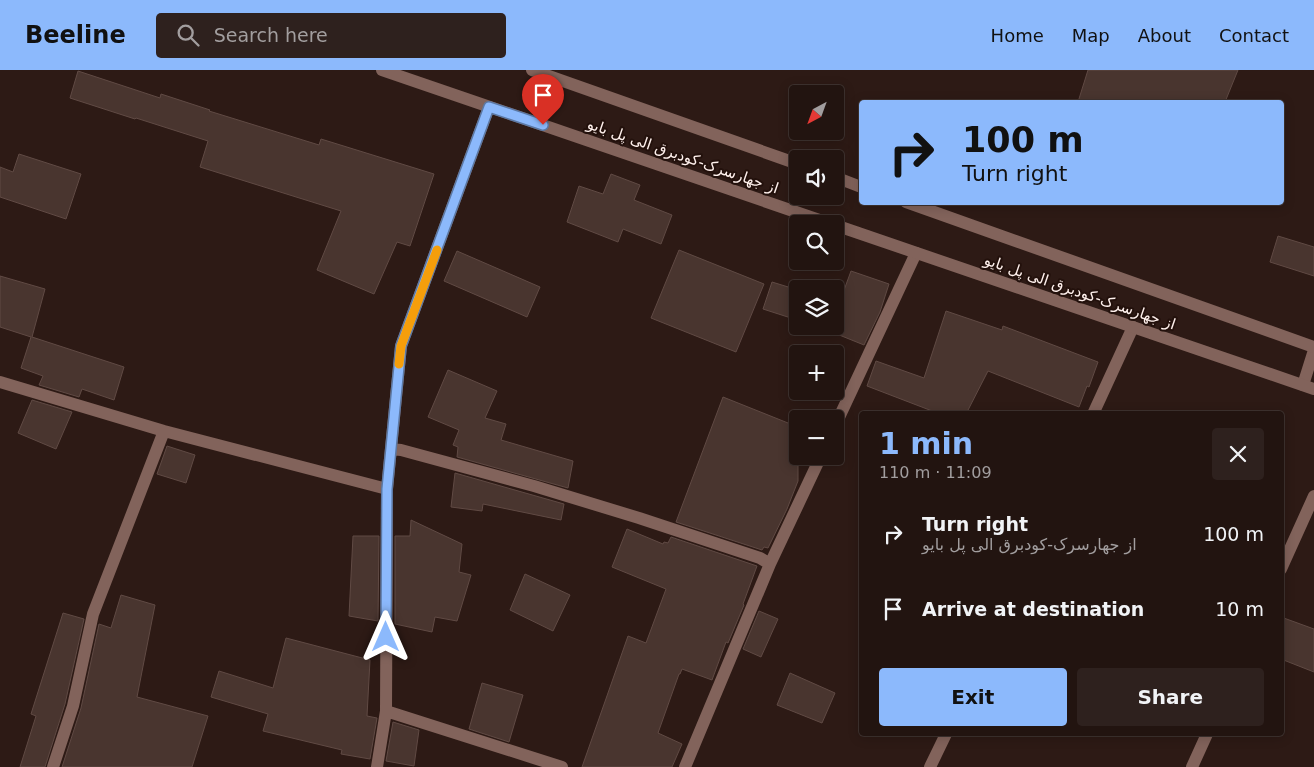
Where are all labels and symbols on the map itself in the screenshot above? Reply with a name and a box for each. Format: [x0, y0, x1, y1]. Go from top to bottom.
pin [522, 74, 564, 125]
north arrow [789, 85, 844, 140]
street label: از جهارسرک-کودبرق الی پل بایو [584, 114, 781, 198]
street label: از جهارسرک-کودبرق الی پل بایو [981, 250, 1178, 334]
position arrow [359, 610, 411, 662]

